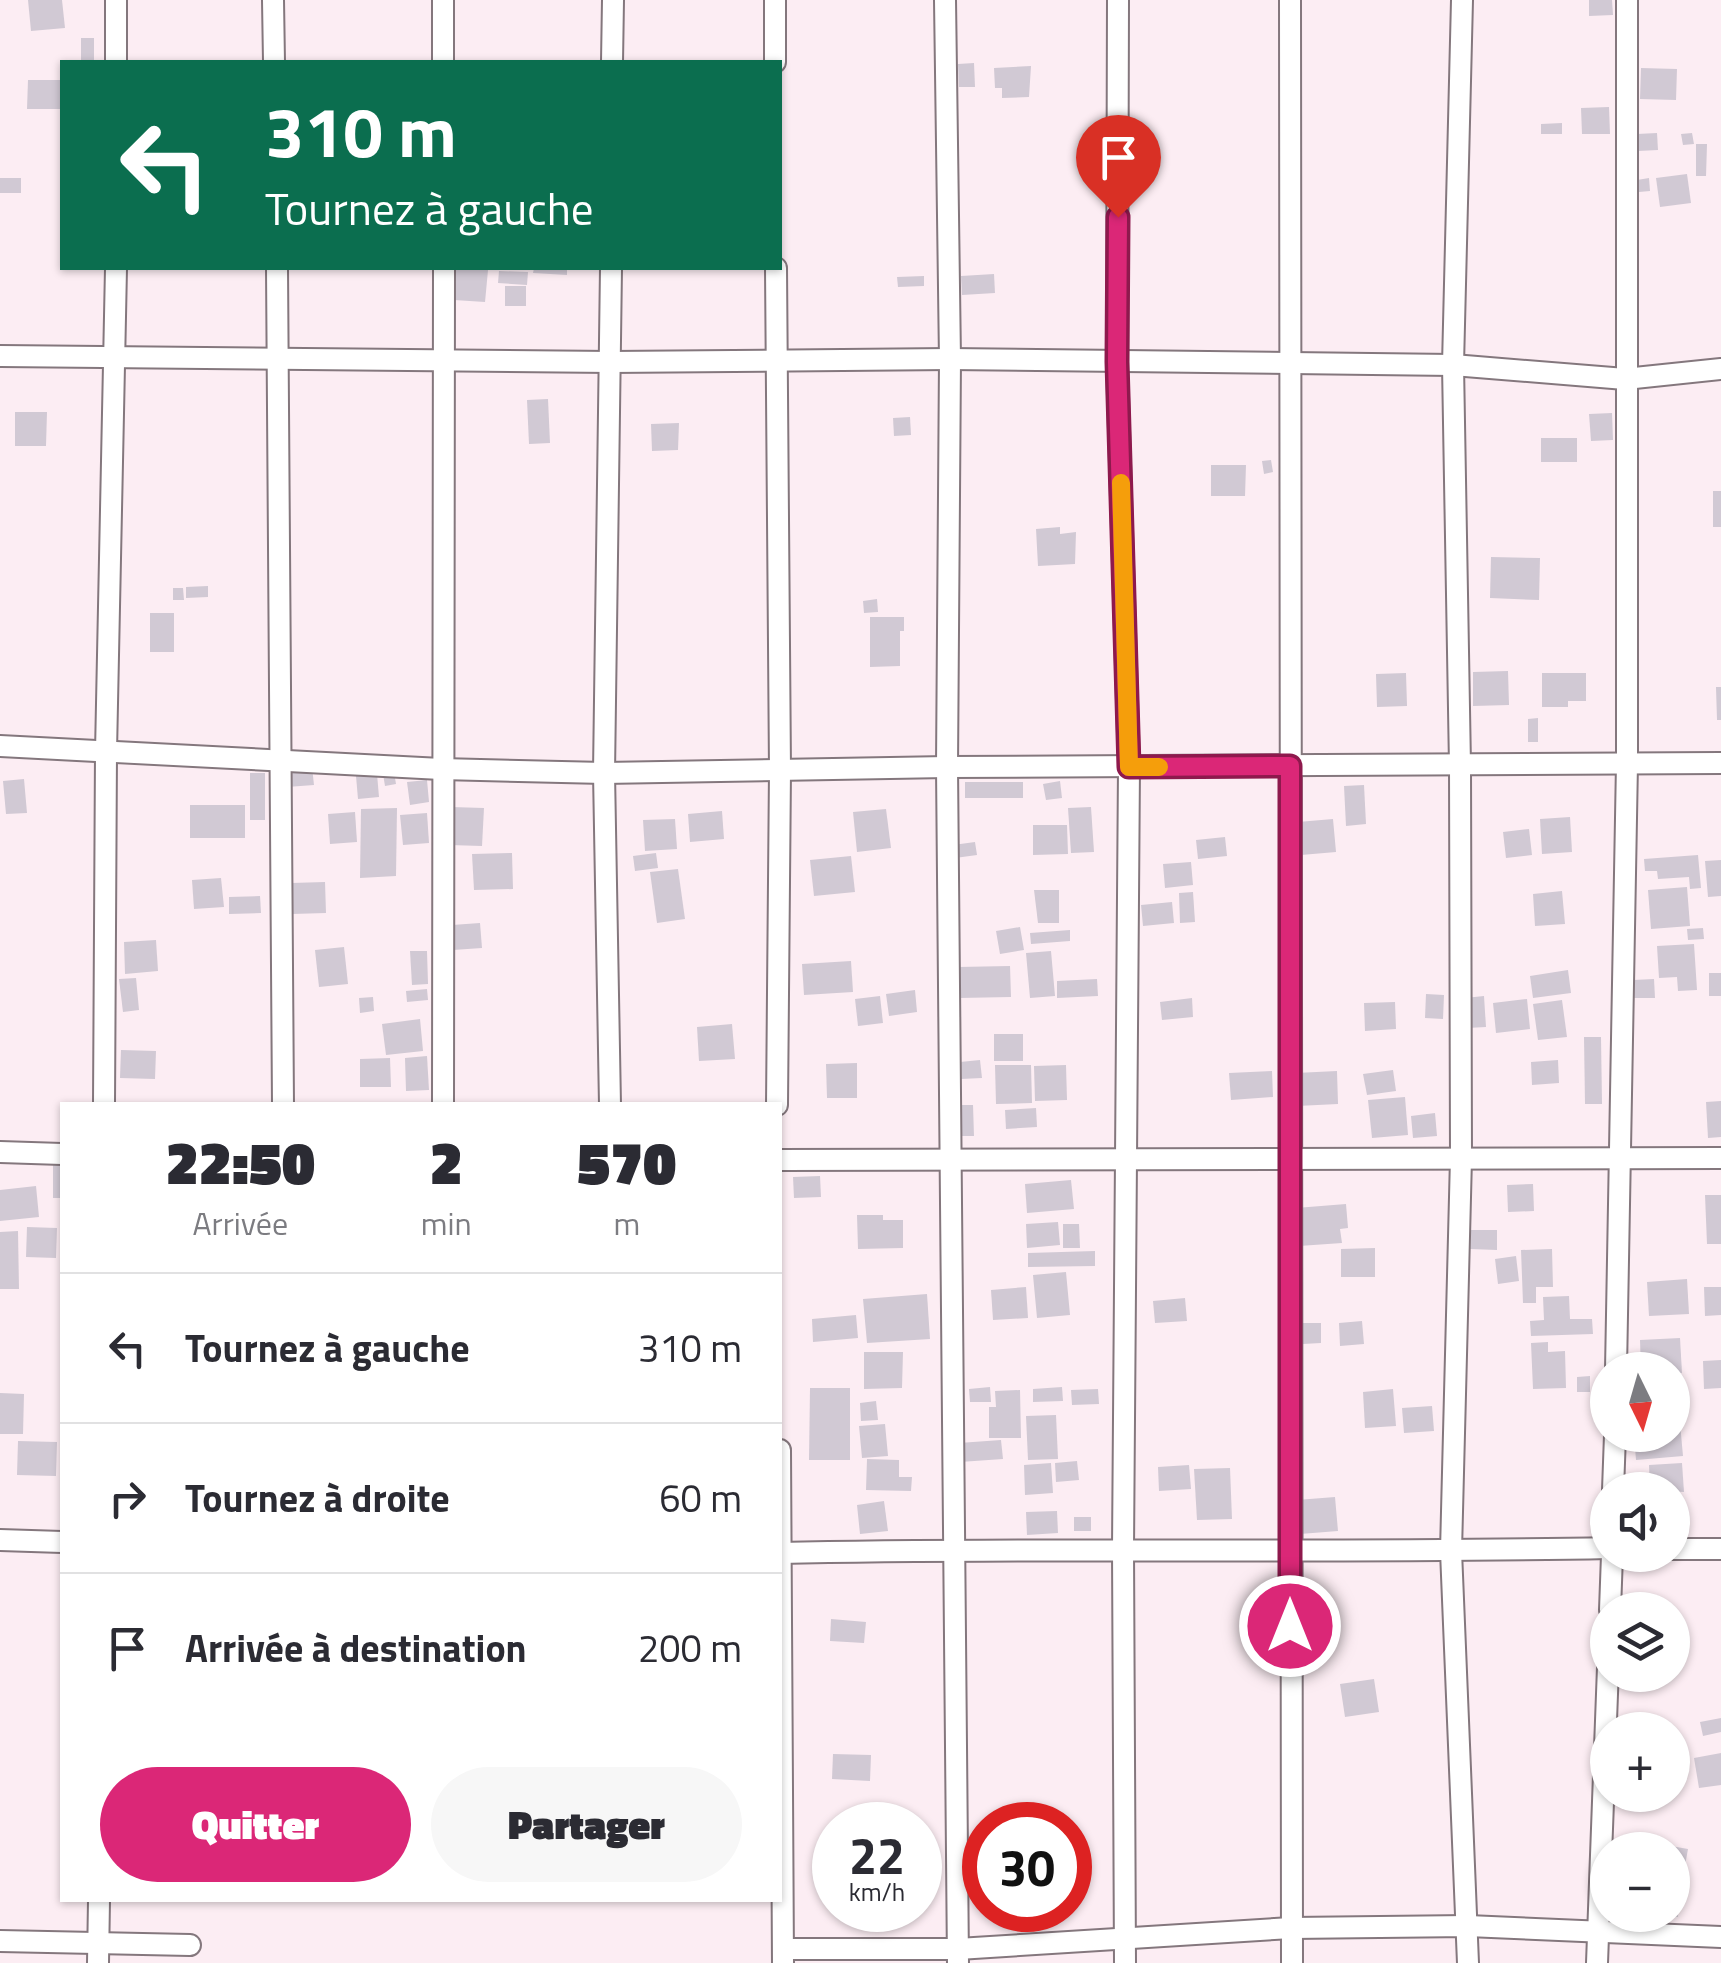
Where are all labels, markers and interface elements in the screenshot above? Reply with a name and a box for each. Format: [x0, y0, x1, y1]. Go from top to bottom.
text: 310 m [265, 78, 457, 184]
icon: left [100, 100, 230, 230]
pin [1076, 115, 1161, 218]
icon: arrive [1091, 130, 1146, 185]
text: Tournez à gauche [265, 174, 594, 242]
text: 22:50 [166, 1116, 315, 1207]
text: 2 [430, 1116, 463, 1207]
text: 570 [577, 1116, 676, 1207]
text: Arrivée [193, 1199, 288, 1247]
text: min [421, 1199, 472, 1247]
text: m [613, 1199, 640, 1247]
text: Tournez à gauche [185, 1319, 470, 1377]
text: 310 m [638, 1319, 742, 1377]
icon: left [100, 1321, 155, 1376]
north arrow [1590, 1352, 1690, 1452]
map controls [1590, 1352, 1690, 1932]
text: Tournez à droite [185, 1469, 450, 1527]
text: 60 m [659, 1469, 742, 1527]
icon: right [100, 1471, 155, 1526]
button: sound [1590, 1472, 1690, 1572]
position arrow [1238, 1574, 1342, 1678]
button: layers [1590, 1592, 1690, 1692]
text: Arrivée à destination [185, 1619, 527, 1677]
text: 200 m [638, 1619, 742, 1677]
icon: arrive [100, 1621, 155, 1676]
button: + [1590, 1712, 1690, 1812]
button: Quitter [100, 1767, 411, 1882]
button: Partager [431, 1767, 742, 1882]
speed limit sign: 30 [962, 1802, 1092, 1932]
text: 22 [849, 1817, 905, 1893]
button: − [1590, 1832, 1690, 1932]
text: km/h [849, 1873, 905, 1911]

